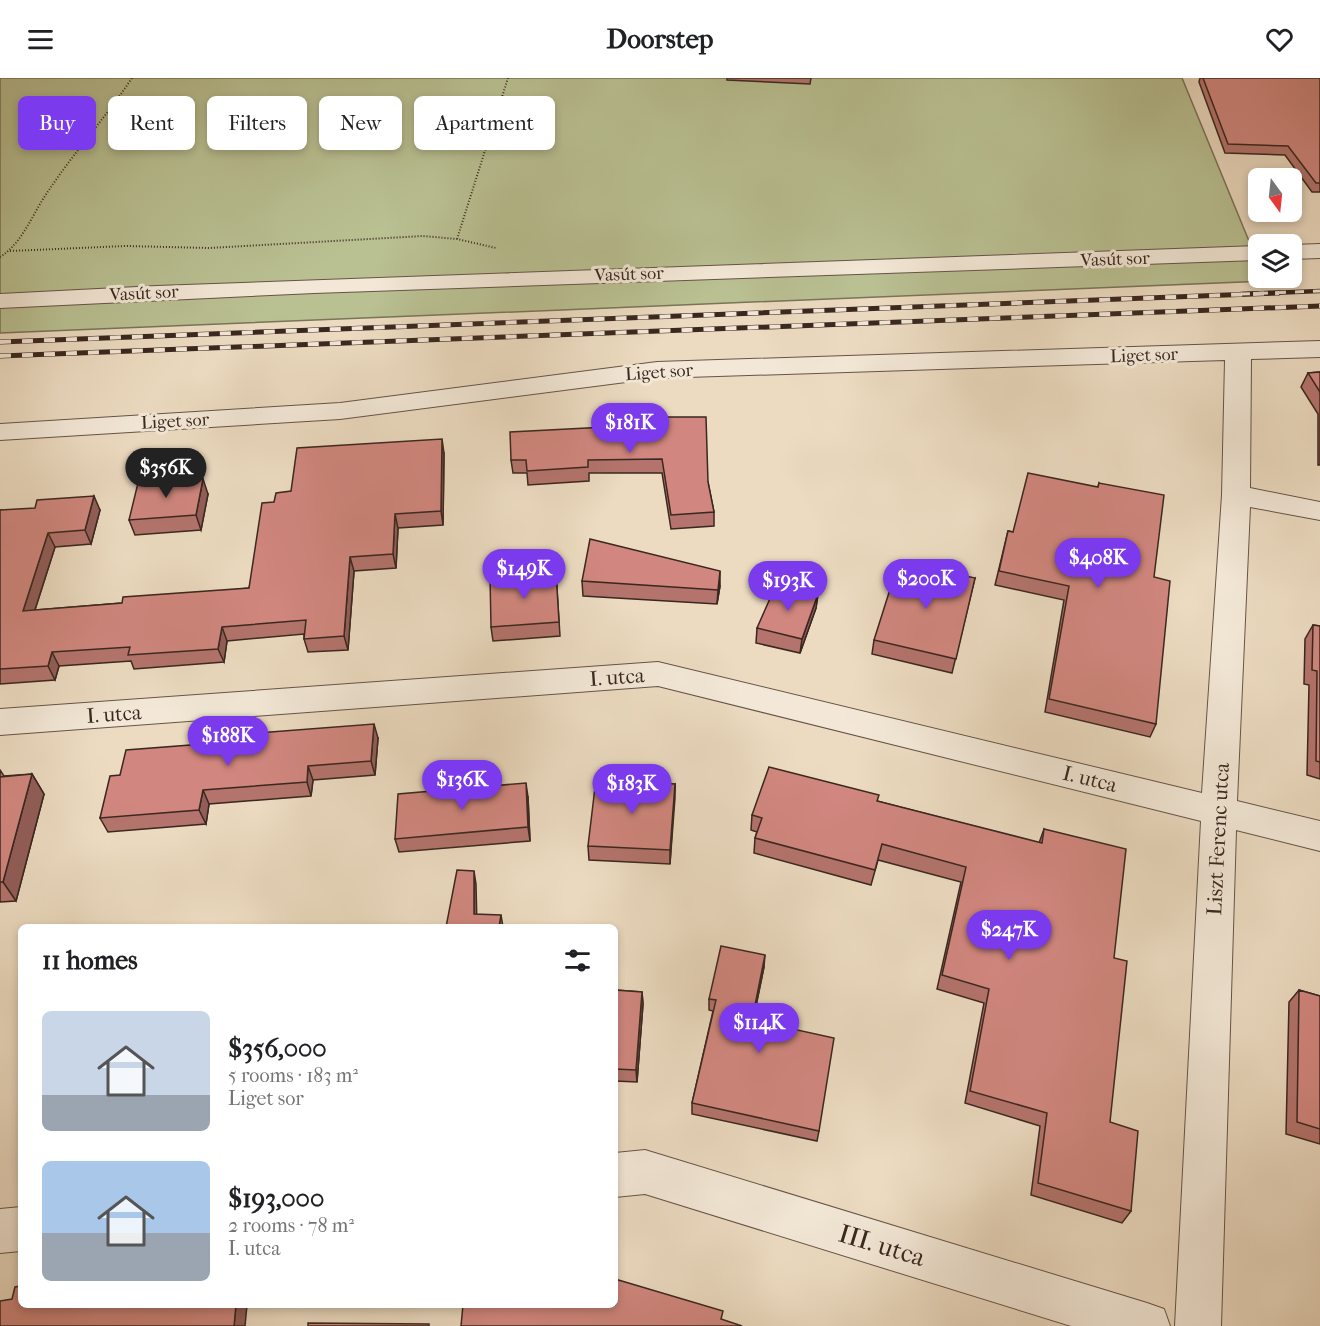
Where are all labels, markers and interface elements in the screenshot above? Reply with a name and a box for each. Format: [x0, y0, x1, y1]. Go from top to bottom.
icon: menu [24, 23, 57, 56]
text: Doorstep [607, 23, 713, 55]
icon: heart [1263, 23, 1296, 56]
chip: Buy [18, 96, 96, 150]
chip: Rent [108, 96, 195, 150]
chip: Filters [207, 96, 307, 150]
chip: New [319, 96, 402, 150]
chip: Apartment [414, 96, 555, 150]
north arrow [1248, 168, 1302, 222]
map controls [1248, 168, 1302, 288]
button: layers [1248, 234, 1302, 288]
street label: Vasút sor [1079, 248, 1150, 271]
street label: Vasút sor [593, 263, 664, 286]
street label: Vasút sor [108, 281, 179, 306]
street label: Liget sor [1110, 344, 1179, 367]
street label: Liget sor [624, 360, 694, 385]
pin: $181K [588, 403, 672, 454]
street label: Liget sor [140, 409, 210, 434]
text: $181K [605, 411, 655, 434]
pin: $356K [124, 448, 208, 499]
text: $356K [139, 456, 193, 479]
pin: $408K [1056, 538, 1140, 589]
text: $408K [1069, 546, 1127, 569]
pin: $149K [482, 549, 566, 600]
text: $149K [497, 557, 551, 580]
pin: $200K [884, 559, 968, 610]
pin: $193K [746, 561, 830, 612]
text: $200K [897, 567, 955, 590]
text: $193K [762, 569, 814, 592]
street label: I. utca [589, 663, 646, 691]
street label: I. utca [86, 700, 143, 728]
pin: $188K [186, 716, 270, 767]
text: $188K [202, 724, 254, 747]
pin: $136K [420, 760, 504, 811]
street label: I. utca [1060, 761, 1120, 797]
street label: Liszt Ferenc utca [1202, 762, 1234, 916]
pin: $183K [590, 764, 674, 815]
text: $136K [436, 768, 488, 791]
text: $183K [607, 772, 657, 795]
pin: $247K [967, 910, 1051, 961]
text: $247K [981, 918, 1037, 941]
icon: filters [561, 944, 594, 977]
text: 11 homes [42, 945, 138, 976]
pin: $114K [717, 1003, 801, 1054]
text: $114K [733, 1011, 785, 1034]
text: $356,000 [228, 1033, 327, 1064]
icon: home [90, 1035, 162, 1107]
text: 5 rooms · 183 m² [228, 1064, 358, 1087]
text: Liget sor [228, 1087, 304, 1110]
text: $193,000 [228, 1183, 324, 1214]
icon: home [90, 1185, 162, 1257]
text: 2 rooms · 78 m² [228, 1214, 354, 1237]
street label: III. utca [835, 1218, 930, 1274]
text: I. utca [228, 1237, 280, 1260]

